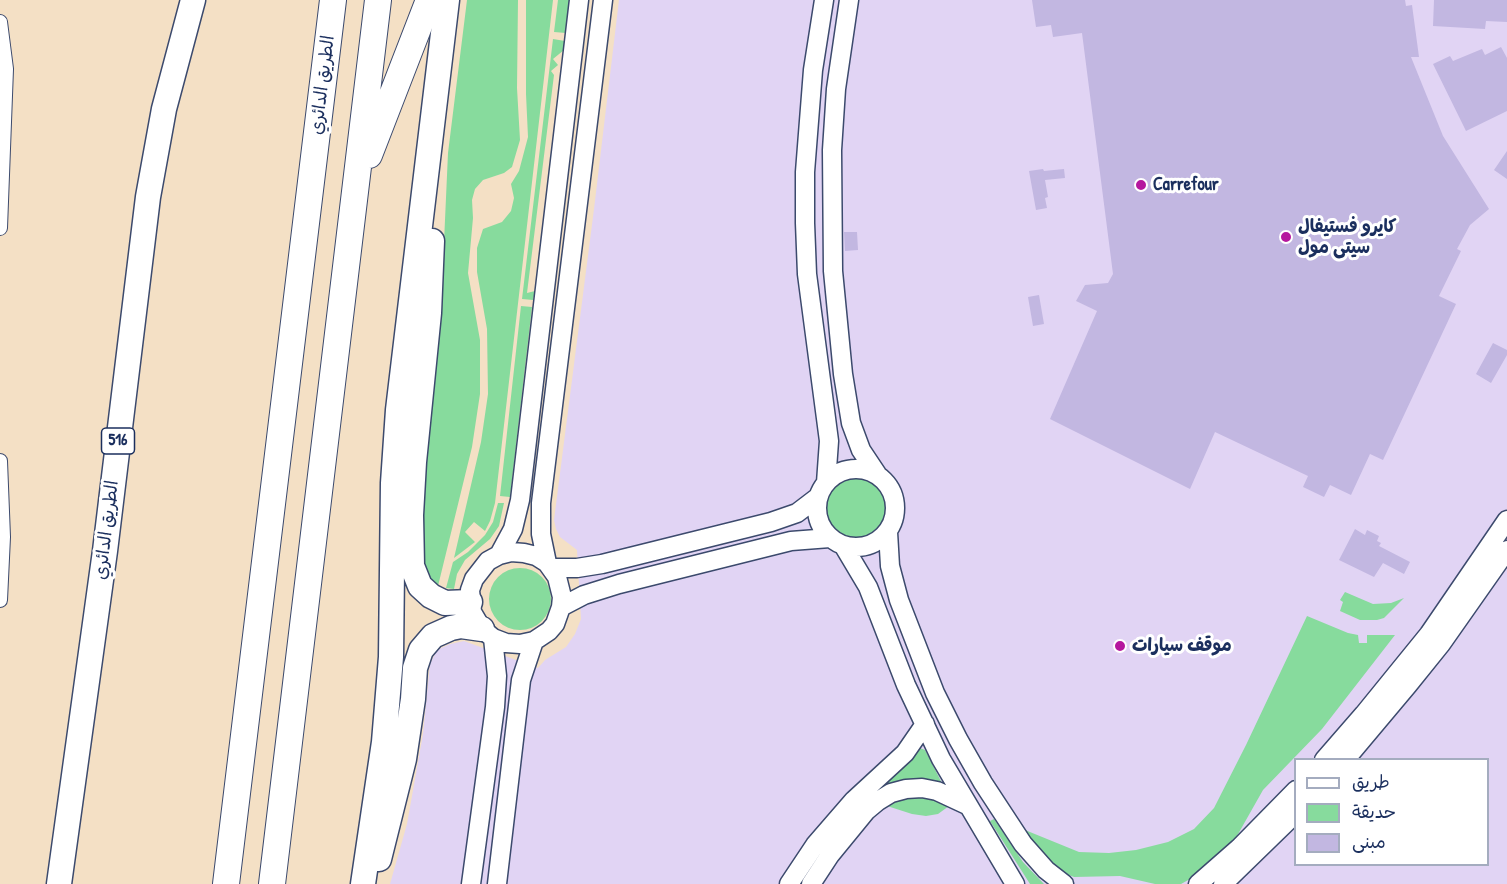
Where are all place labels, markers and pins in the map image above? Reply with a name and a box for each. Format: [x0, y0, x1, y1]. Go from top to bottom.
place label: Carrefour [1153, 174, 1219, 196]
marker: Carrefour [1134, 178, 1148, 192]
place label: كايرو فستيفال سيتى مول [1298, 216, 1397, 258]
marker: كايرو فستيفال سيتى مول [1279, 230, 1293, 244]
place label: موقف سيارات [1132, 635, 1232, 657]
marker: موقف سيارات [1113, 639, 1127, 653]

